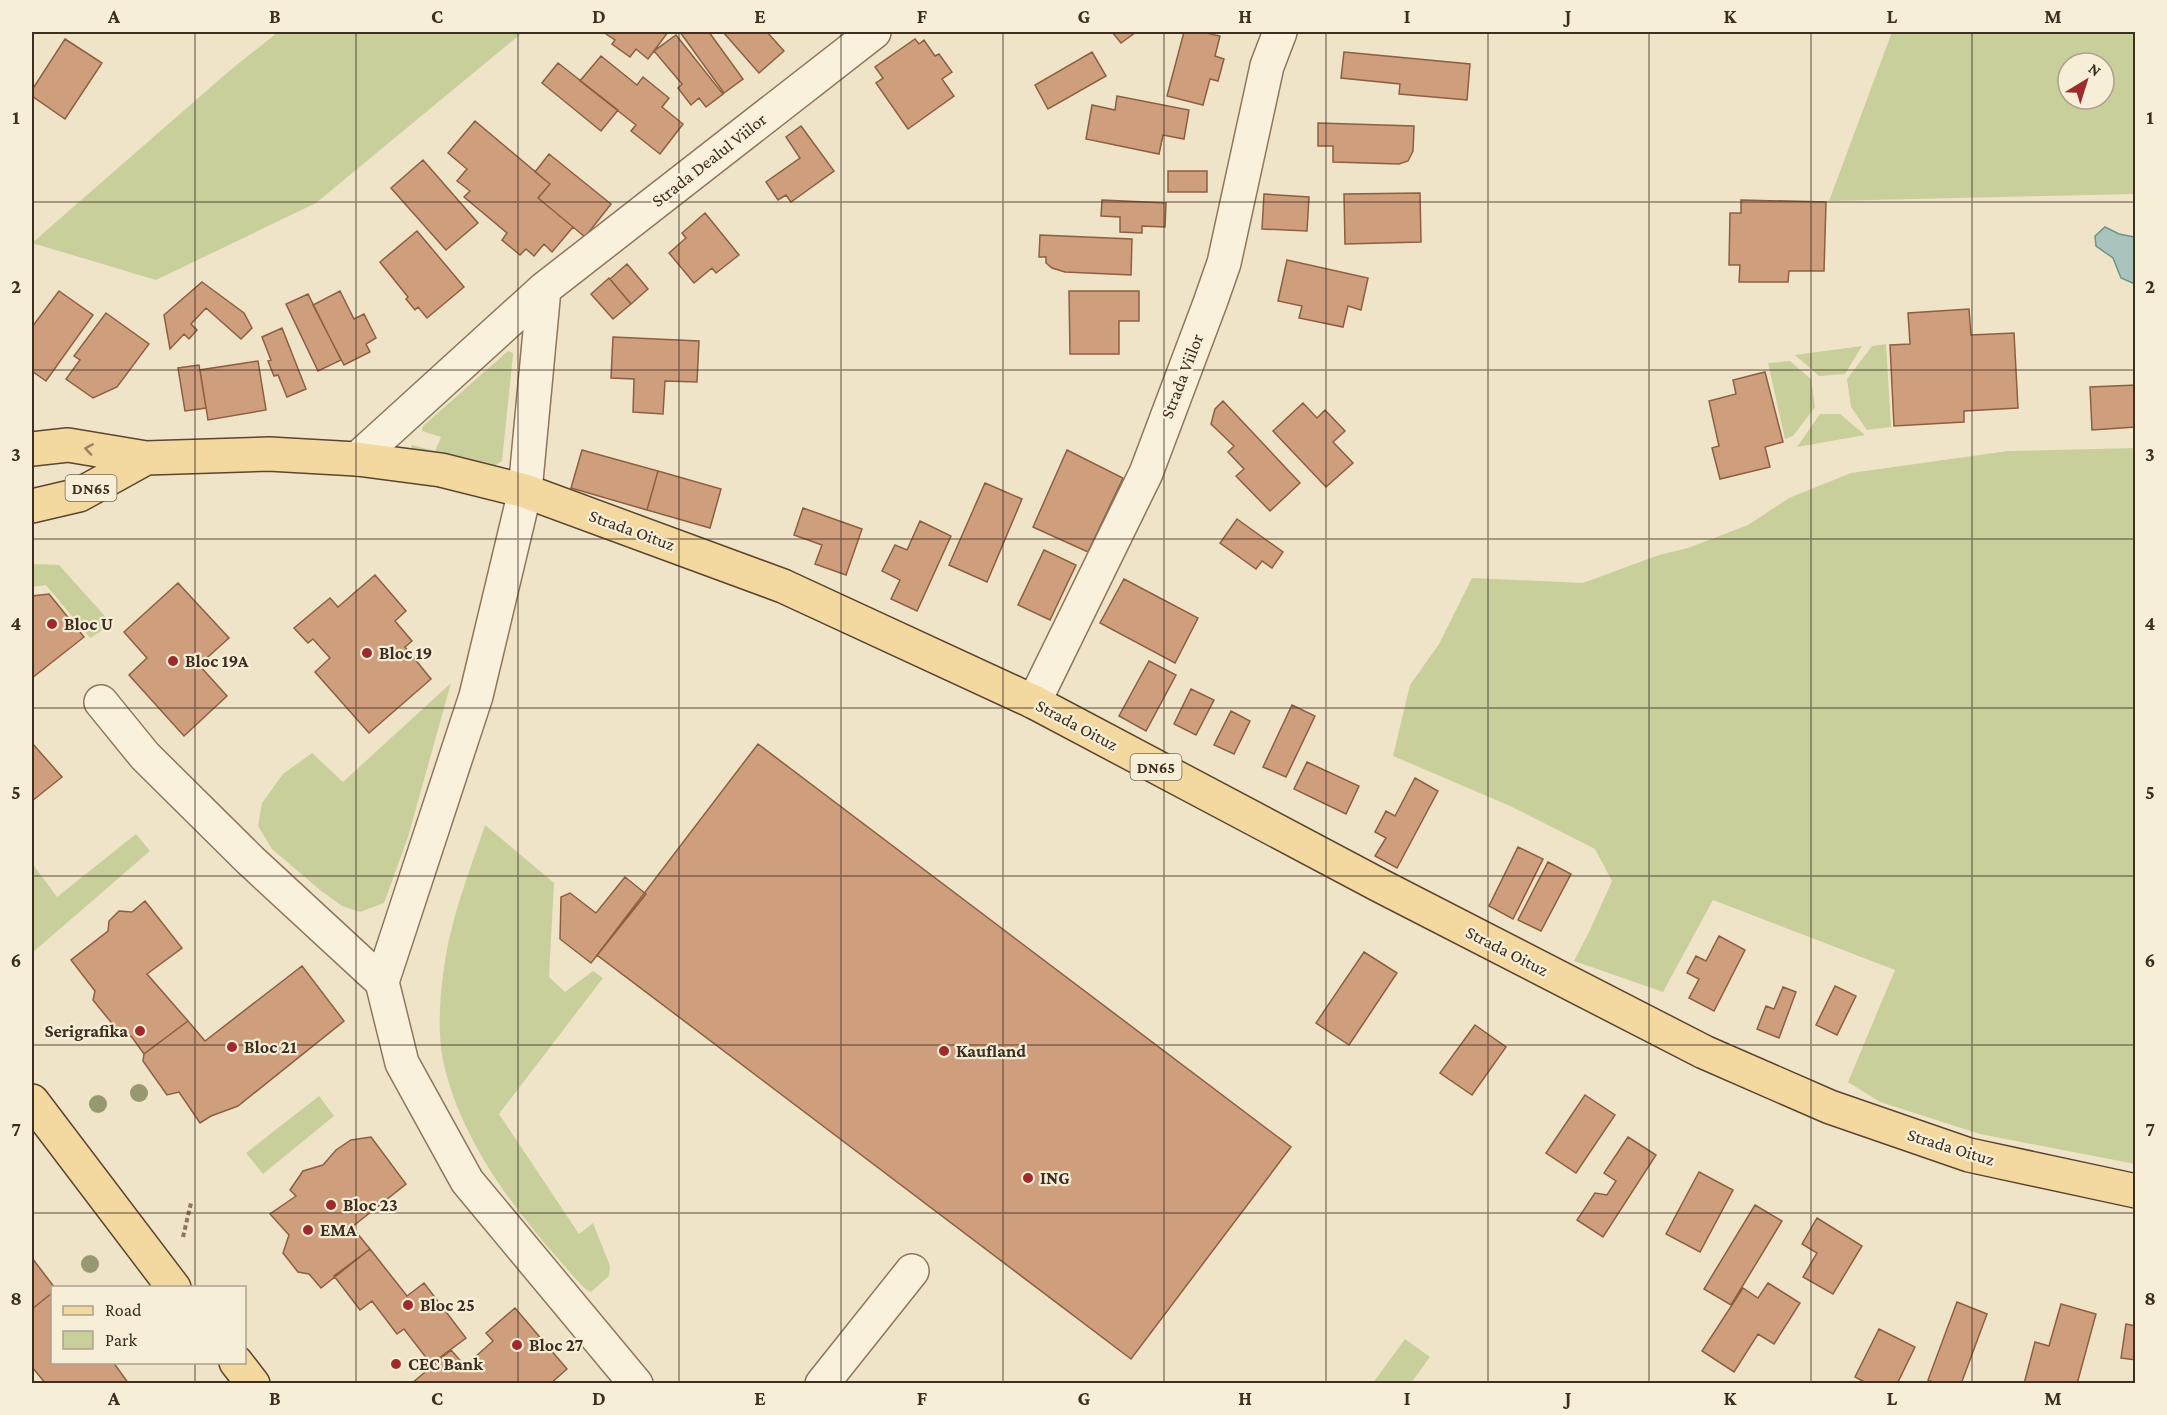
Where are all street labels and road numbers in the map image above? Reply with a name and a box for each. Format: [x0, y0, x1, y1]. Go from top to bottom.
street label: Strada Dealul Viilor [648, 109, 771, 211]
street label: Strada Viilor [1157, 330, 1208, 421]
road number: DN65 [66, 475, 116, 501]
street label: Strada Oituz [586, 505, 678, 555]
street label: Strada Oituz [1033, 695, 1122, 755]
road number: DN65 [1130, 754, 1182, 780]
street label: Strada Oituz [1462, 922, 1552, 980]
street label: Strada Oituz [1905, 1124, 1997, 1170]

